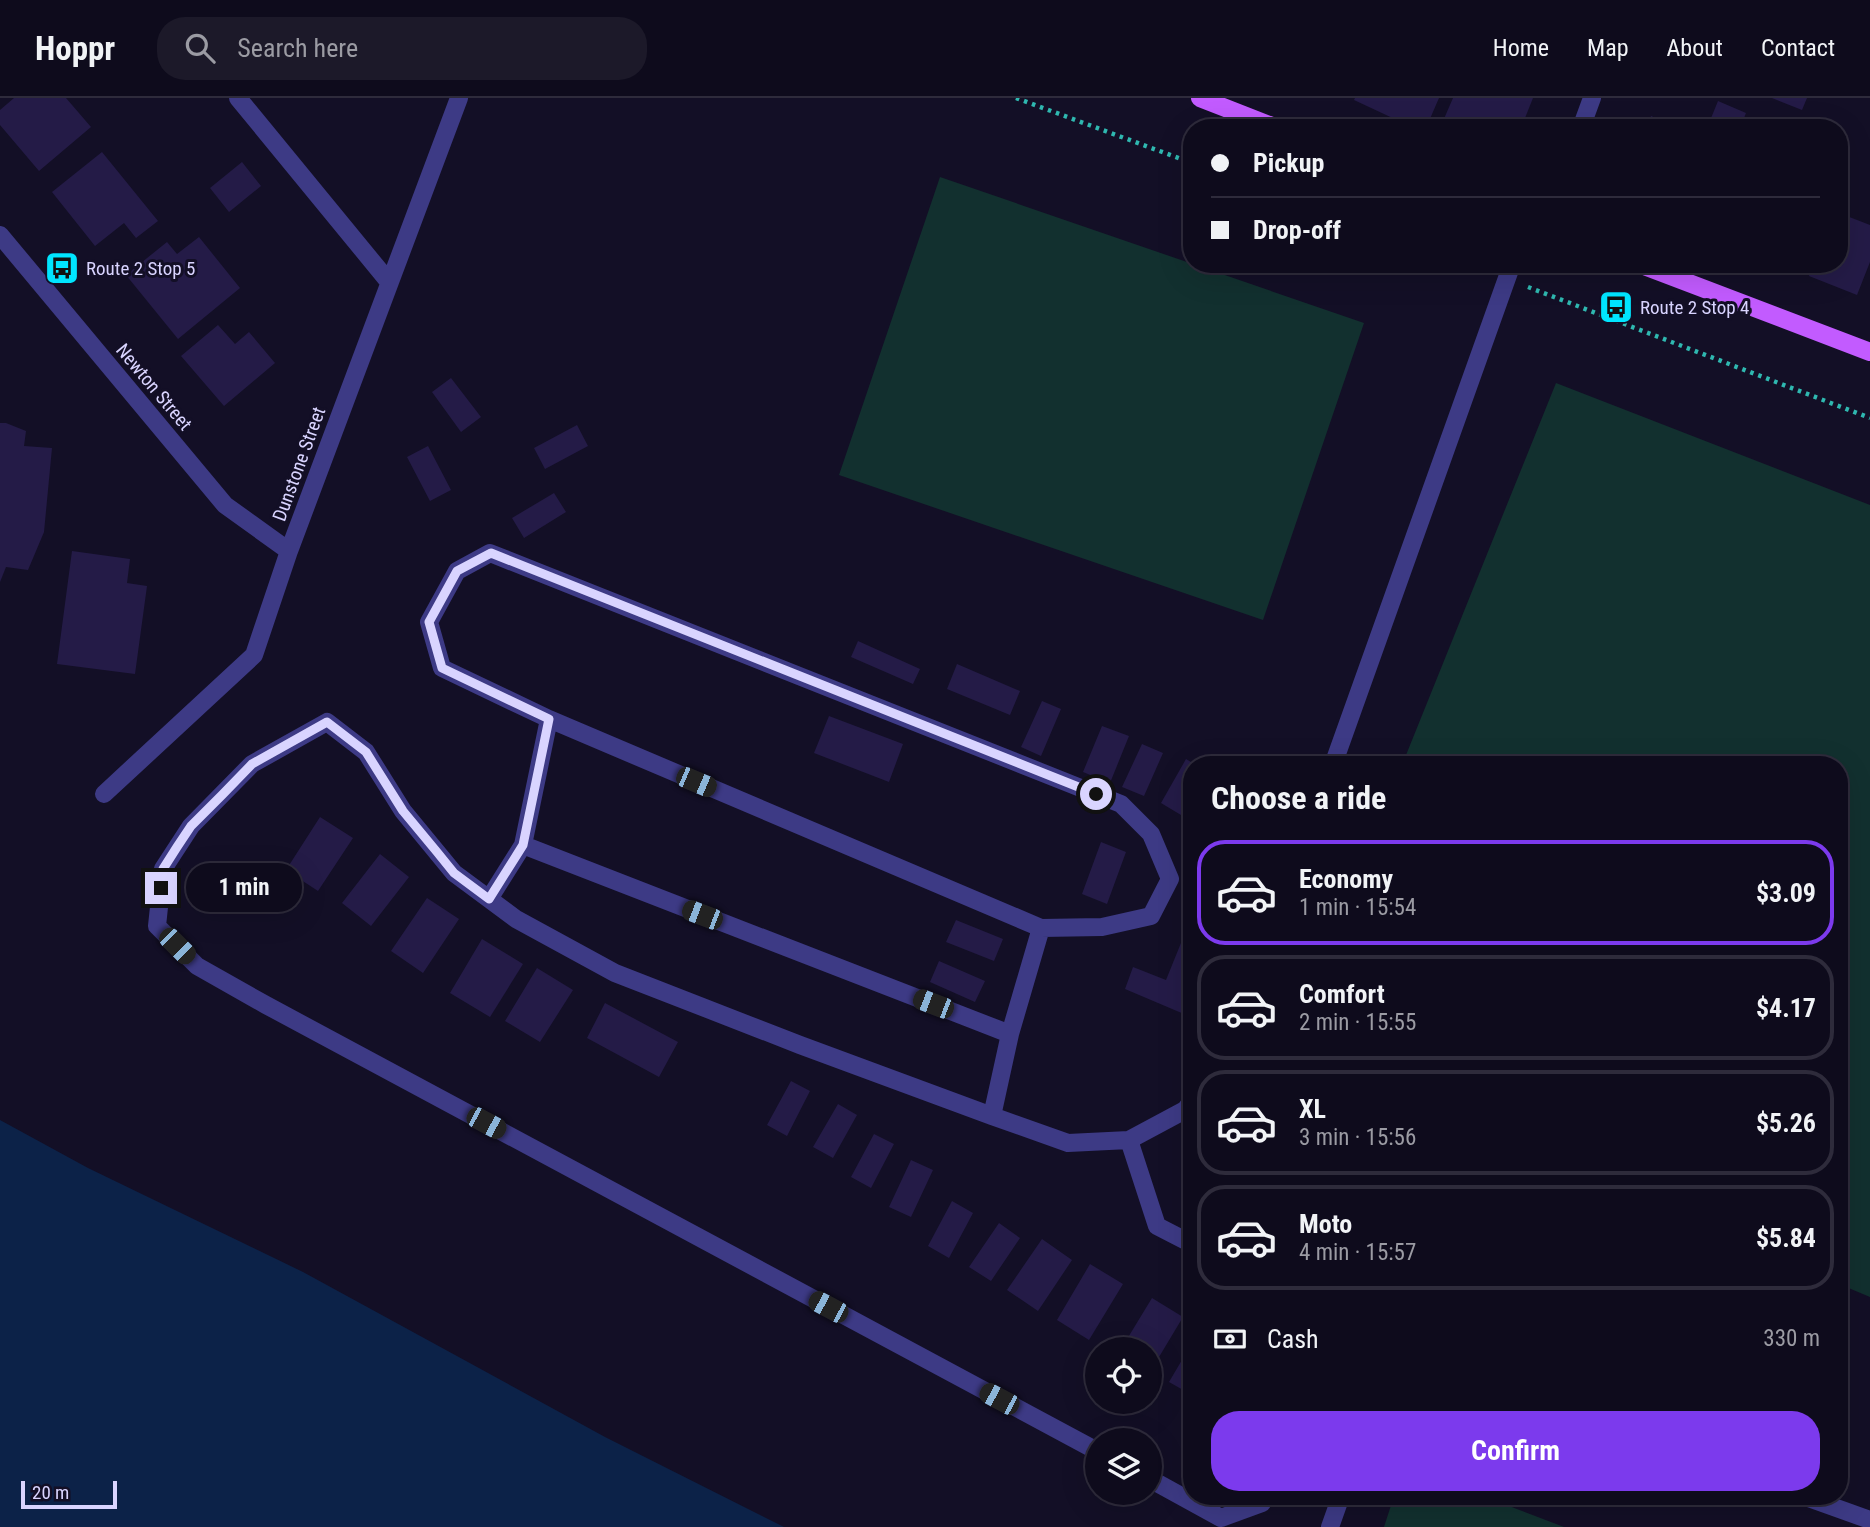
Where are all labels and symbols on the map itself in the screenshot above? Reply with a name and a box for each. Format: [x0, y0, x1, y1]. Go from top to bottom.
bus stop icon: Route 2 Stop 5 [43, 249, 81, 287]
place label: Route 2 Stop 5 [86, 257, 195, 280]
bus stop icon: Route 2 Stop 4 [1597, 288, 1635, 326]
place label: Route 2 Stop 4 [1640, 296, 1749, 319]
street label: Newton Street [111, 339, 197, 435]
street label: Dunstone Street [268, 404, 330, 524]
car [673, 764, 720, 800]
route start [1080, 778, 1112, 810]
callout: 1 min [186, 864, 301, 912]
route end [145, 872, 177, 904]
car [679, 898, 726, 932]
car [155, 924, 200, 968]
car [910, 987, 957, 1021]
car [463, 1104, 510, 1142]
car [805, 1288, 852, 1326]
car [976, 1380, 1023, 1418]
scale bar [21, 1478, 117, 1510]

